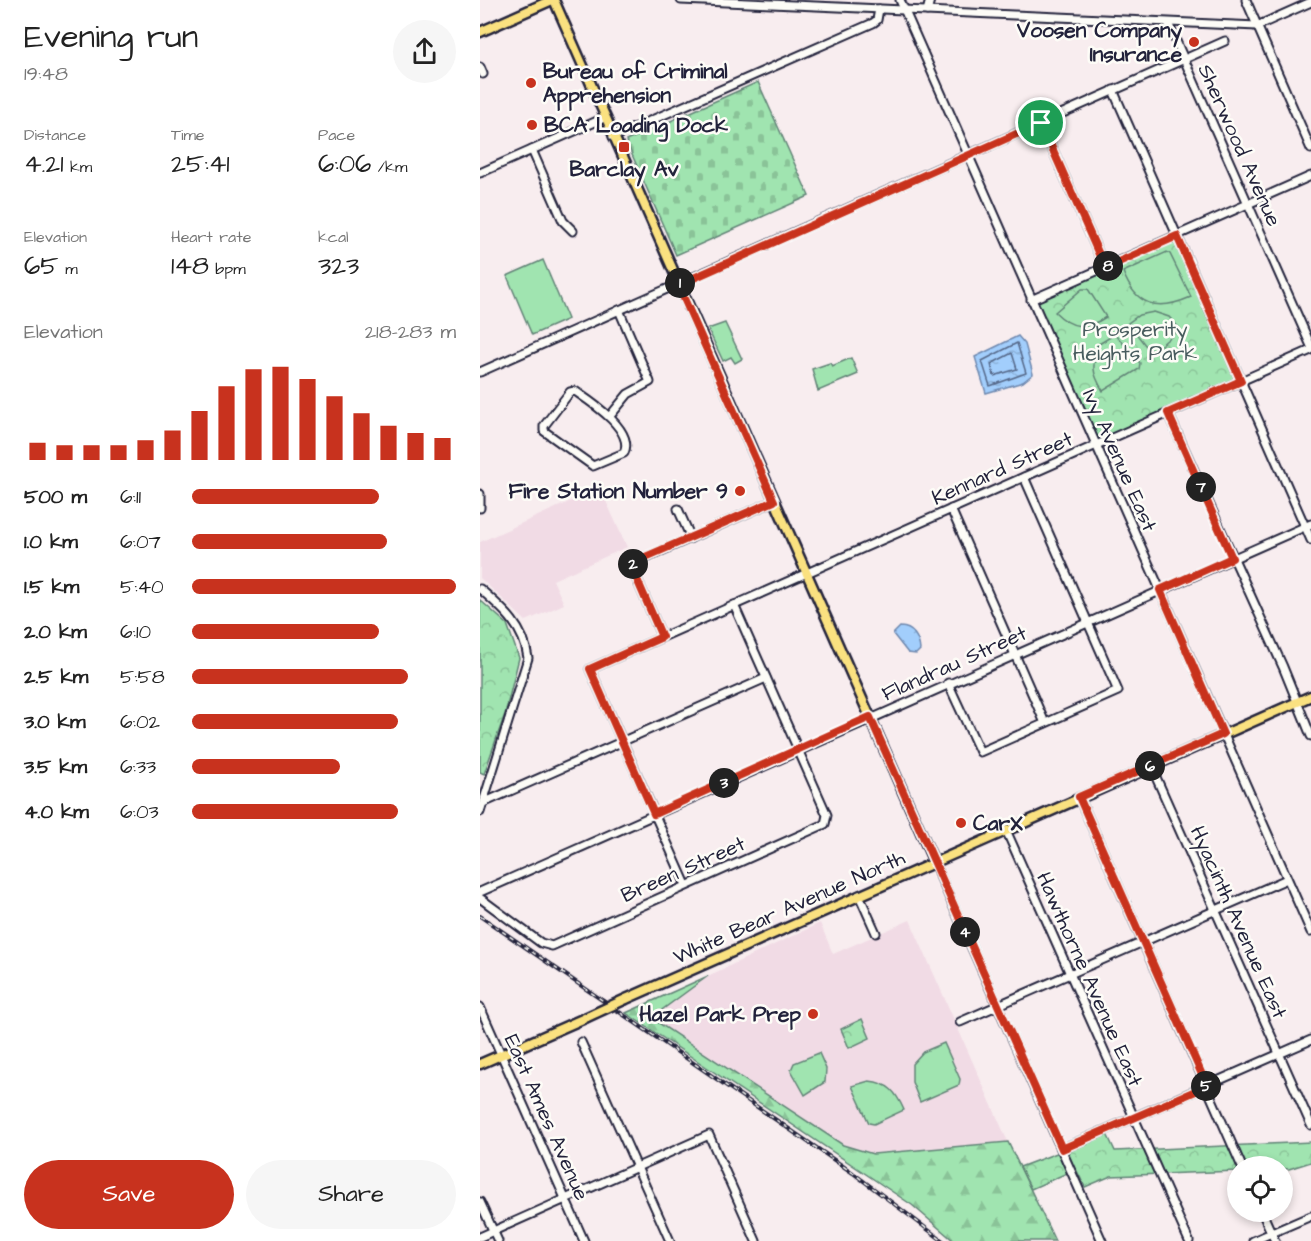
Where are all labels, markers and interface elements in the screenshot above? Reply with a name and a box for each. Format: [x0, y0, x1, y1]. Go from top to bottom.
text: Evening run [24, 14, 198, 60]
place label: Voosen Company Insurance [1016, 16, 1183, 69]
button: share [393, 20, 456, 83]
marker: Voosen Company Insurance [1187, 35, 1201, 49]
place label: Bureau of Criminal Apprehension [543, 57, 728, 111]
street label: Sherwood Avenue [1191, 59, 1288, 231]
text: 19:48 [24, 60, 68, 88]
marker: Bureau of Criminal Apprehension [524, 76, 538, 90]
pin [1015, 97, 1066, 148]
icon: arrive [1024, 106, 1057, 139]
place label: BCA Loading Dock [544, 111, 728, 142]
marker: BCA Loading Dock [525, 118, 539, 132]
text: Distance [24, 124, 86, 146]
text: Time [171, 124, 205, 146]
text: Pace [318, 124, 355, 146]
marker: Barclay Av [617, 140, 631, 154]
text: 4.21 [24, 146, 64, 182]
text: 25:41 [171, 146, 230, 182]
text: 6:06 [318, 146, 371, 182]
place label: Barclay Av [570, 155, 678, 187]
text: km [64, 156, 92, 178]
text: /km [371, 156, 407, 178]
text: Elevation [24, 226, 87, 248]
text: Heart rate [171, 226, 251, 248]
text: kcal [318, 226, 349, 248]
text: 65 [24, 248, 59, 284]
text: 148 [171, 248, 209, 284]
text: 323 [318, 248, 359, 284]
pin: 8 [1093, 251, 1123, 281]
text: 8 [1103, 255, 1113, 277]
text: m [59, 258, 78, 280]
text: bpm [209, 258, 246, 280]
pin: 1 [665, 268, 695, 298]
text: 1 [679, 272, 681, 294]
park label: Prosperity Heights Park [1073, 315, 1197, 370]
text: Elevation [24, 318, 103, 346]
text: 218–283 m [365, 318, 456, 346]
street label: Ivy Avenue East [1073, 385, 1164, 537]
street label: Kennard Street [927, 424, 1078, 512]
pin: 7 [1186, 472, 1216, 502]
text: 7 [1196, 476, 1206, 498]
place label: Fire Station Number 9 [509, 477, 728, 506]
text: 500 m [24, 483, 87, 511]
text: 6:11 [120, 483, 141, 511]
marker: Fire Station Number 9 [733, 484, 747, 498]
text: 1.0 km [24, 528, 78, 556]
text: 6:07 [120, 528, 161, 556]
pin: 2 [618, 549, 648, 579]
text: 2 [628, 553, 638, 575]
text: 1.5 km [24, 573, 79, 601]
text: 5:40 [120, 573, 164, 601]
text: 2.0 km [24, 618, 87, 646]
text: 6:10 [120, 618, 151, 646]
street label: Flandrau Street [877, 618, 1032, 708]
text: 2.5 km [24, 663, 88, 691]
text: 5:58 [120, 663, 165, 691]
text: 3.0 km [24, 708, 85, 736]
text: 6:02 [120, 708, 160, 736]
pin: 6 [1135, 751, 1165, 781]
text: 3.5 km [24, 753, 87, 781]
text: 6:33 [120, 753, 156, 781]
text: 6 [1145, 755, 1155, 777]
pin: 3 [709, 768, 739, 798]
text: 3 [720, 772, 728, 794]
text: 4.0 km [24, 798, 89, 826]
text: 6:03 [120, 798, 159, 826]
place label: CarX [973, 809, 1023, 838]
marker: CarX [954, 816, 968, 830]
street label: Hyacinth Avenue East [1181, 821, 1294, 1024]
street label: Breen Street [617, 829, 750, 910]
street label: White Bear Avenue North [669, 843, 910, 972]
street label: Hawthorne Avenue East [1029, 867, 1150, 1091]
pin: 4 [950, 917, 980, 947]
text: 4 [960, 921, 970, 943]
place label: Hazel Park Prep [639, 1000, 801, 1030]
marker: Hazel Park Prep [806, 1007, 820, 1021]
street label: East Ames Avenue [497, 1030, 596, 1205]
pin: 5 [1191, 1071, 1221, 1101]
text: 5 [1200, 1075, 1212, 1097]
map controls [1227, 1156, 1293, 1222]
button: locate [1227, 1156, 1293, 1222]
button: Save [24, 1160, 234, 1229]
button: Share [246, 1160, 456, 1229]

